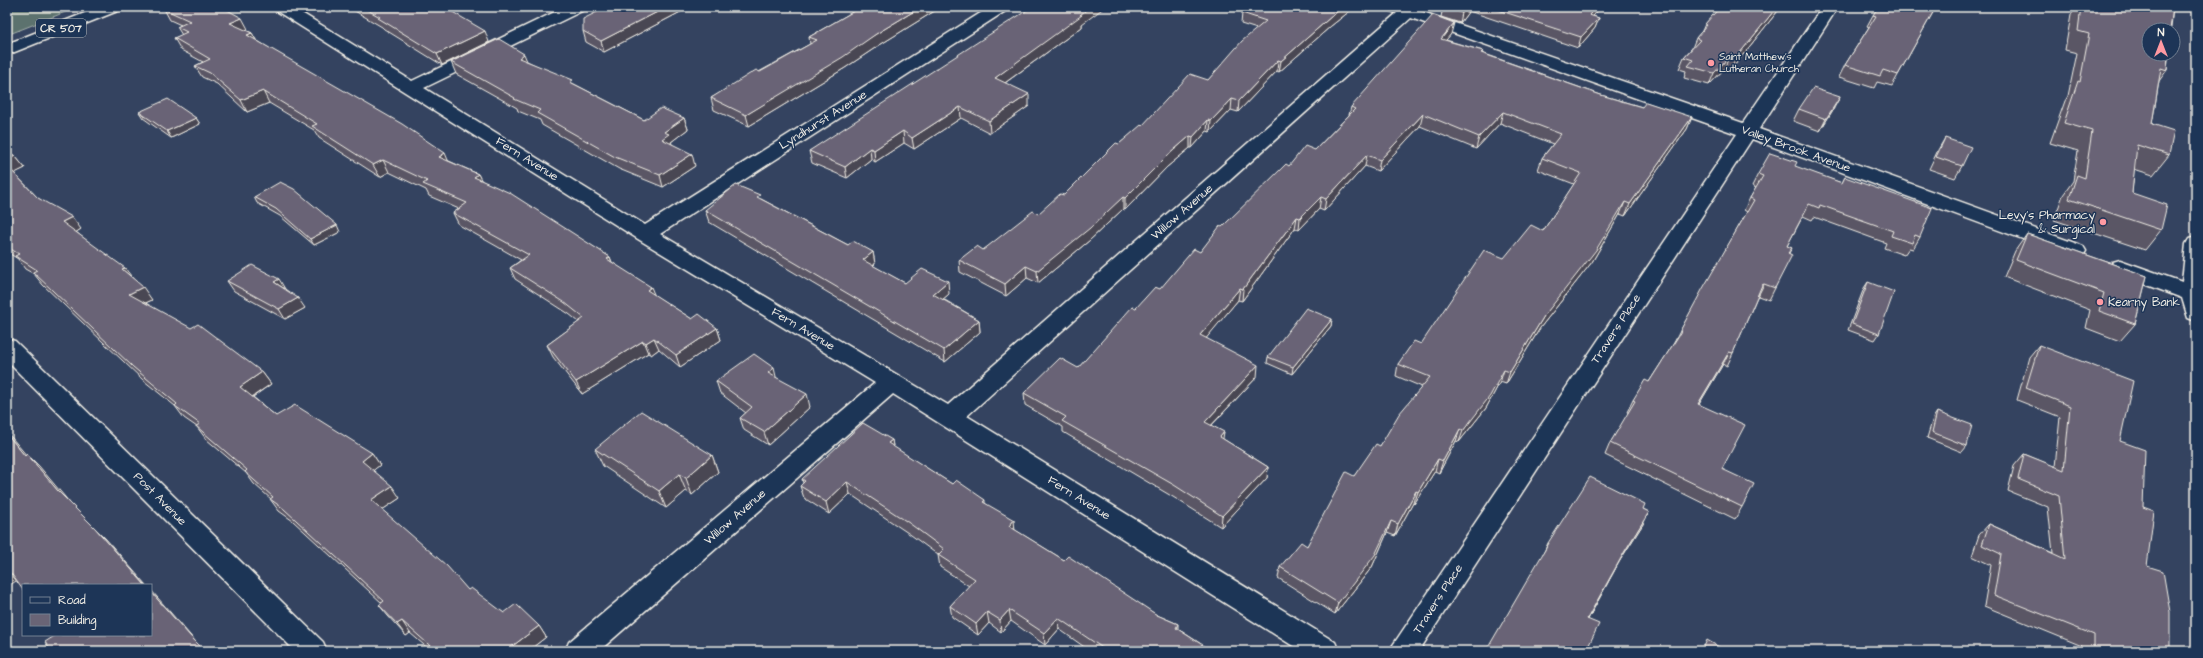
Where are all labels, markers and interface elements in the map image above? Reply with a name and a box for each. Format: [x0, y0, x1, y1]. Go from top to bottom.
road number: CR 507 [36, 19, 86, 37]
north arrow [2141, 22, 2181, 62]
text: N [2158, 25, 2165, 40]
place label: Saint Matthew's Lutheran Church [1719, 50, 1799, 76]
marker: Saint Matthew's Lutheran Church [1706, 58, 1716, 68]
street label: Lyndhurst Avenue [776, 86, 871, 155]
street label: Valley Brook Avenue [1739, 121, 1853, 178]
street label: Fern Avenue [492, 133, 562, 185]
street label: Willow Avenue [1147, 180, 1217, 244]
place label: Levy's Pharmacy & Surgical [1999, 207, 2095, 239]
marker: Levy's Pharmacy & Surgical [2098, 217, 2108, 227]
street label: Travers Place [1587, 290, 1645, 367]
place label: Kearny Bank [2108, 294, 2181, 312]
marker: Kearny Bank [2095, 297, 2105, 307]
street label: Fern Avenue [768, 303, 838, 355]
street label: Post Avenue [130, 469, 191, 530]
street label: Fern Avenue [1044, 472, 1114, 524]
street label: Willow Avenue [700, 485, 770, 549]
street label: Travers Place [1409, 560, 1467, 637]
legend [22, 584, 152, 636]
text: Road [58, 592, 86, 609]
text: Building [58, 612, 96, 630]

